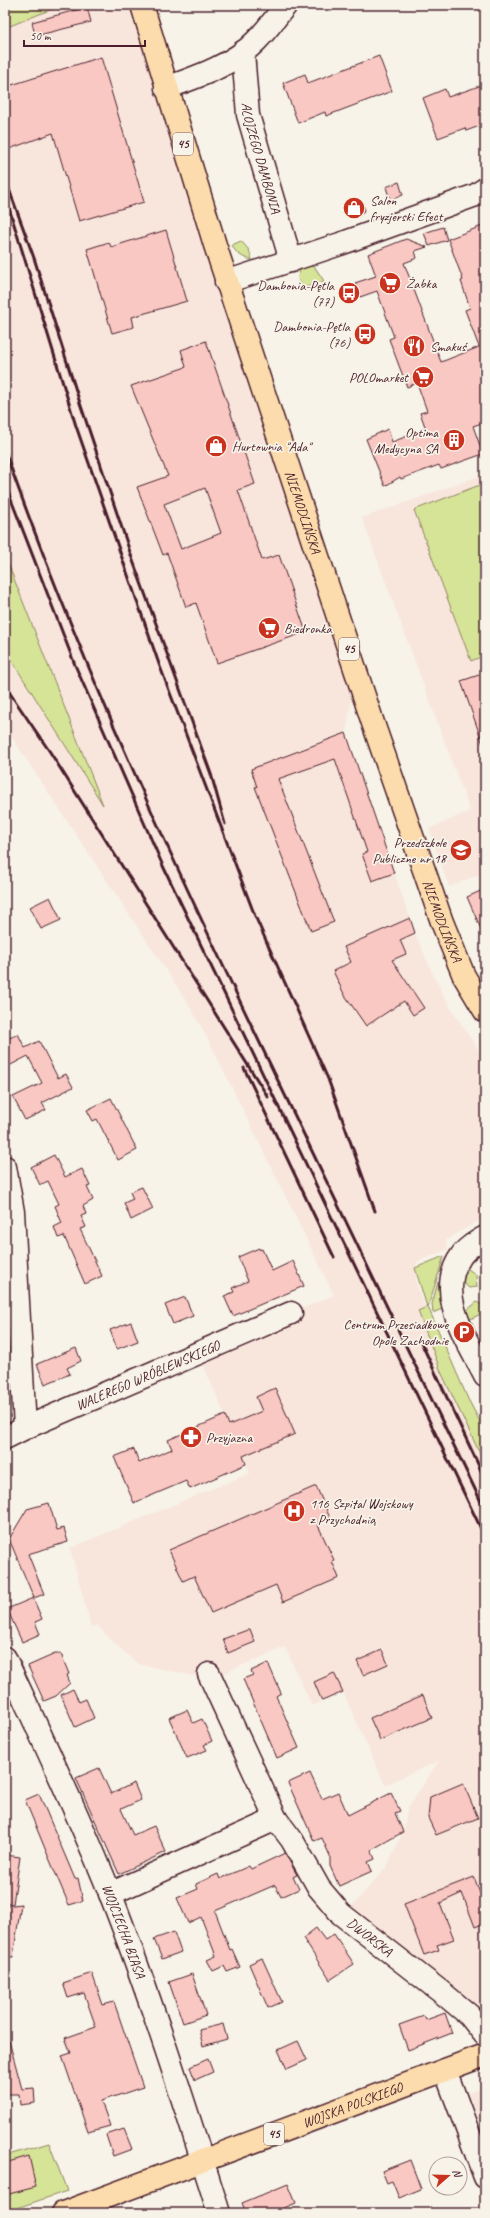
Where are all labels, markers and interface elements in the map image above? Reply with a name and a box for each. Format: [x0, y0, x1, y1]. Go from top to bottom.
scale bar [24, 22, 145, 48]
text: 50 m [30, 28, 52, 44]
street label: ALOJZEGO DAMBONIA [239, 102, 285, 216]
road number: 45 [173, 133, 193, 155]
place label: Salon fryzjerski Efect [370, 192, 444, 225]
shop icon: Salon fryzjerski Efect [341, 195, 367, 221]
supermarket icon: Żabka [377, 270, 403, 296]
place label: Żabka [406, 275, 438, 292]
place label: Dambonia-Pętla (77) [257, 277, 335, 310]
bus stop icon: Dambonia-Pętla (77) [336, 280, 362, 306]
place label: Dambonia-Pętla (76) [273, 318, 351, 351]
bus stop icon: Dambonia-Pętla (76) [352, 321, 378, 347]
restaurant icon: Smakuś [401, 333, 427, 359]
place label: Smakuś [430, 338, 468, 355]
supermarket icon: POLOmarket [410, 364, 436, 390]
place label: POLOmarket [349, 369, 409, 386]
place label: Optima Medycyna SA [374, 424, 439, 457]
building icon: Optima Medycyna SA [441, 427, 467, 453]
shop icon: Hurtownia "Ada" [203, 433, 229, 459]
place label: Hurtownia "Ada" [232, 438, 313, 455]
street label: NIEMODLIŃSKA [282, 468, 325, 556]
supermarket icon: Biedronka [256, 615, 282, 641]
place label: Biedronka [284, 620, 332, 637]
road number: 45 [339, 638, 359, 660]
place label: Przedszkole Publiczne nr 18 [373, 834, 448, 867]
school or university icon: Przedszkole Publiczne nr 18 [448, 837, 474, 863]
street label: NIEMODLIŃSKA [420, 878, 466, 965]
place label: Centrum Przesiadkowe Opole Zachodnie [344, 1316, 449, 1349]
parking icon: Centrum Przesiadkowe Opole Zachodnie [451, 1319, 477, 1345]
street label: WALEREGO WRÓBLEWSKIEGO [73, 1336, 224, 1413]
pharmacy icon: Przyjazna [178, 1424, 204, 1450]
place label: Przyjazna [206, 1429, 253, 1446]
place label: 116 Szpital Wojskowy z Przychodnią [310, 1495, 414, 1528]
hospital icon: 116 Szpital Wojskowy z Przychodnią [281, 1498, 307, 1524]
street label: WOJCIECHA BIASA [99, 1882, 150, 1981]
street label: DWORSKA [344, 1914, 397, 1960]
street label: WOJSKA POLSKIEGO [300, 2078, 407, 2131]
road number: 45 [264, 2123, 284, 2145]
north arrow [428, 2156, 468, 2196]
text: N [450, 2167, 466, 2180]

